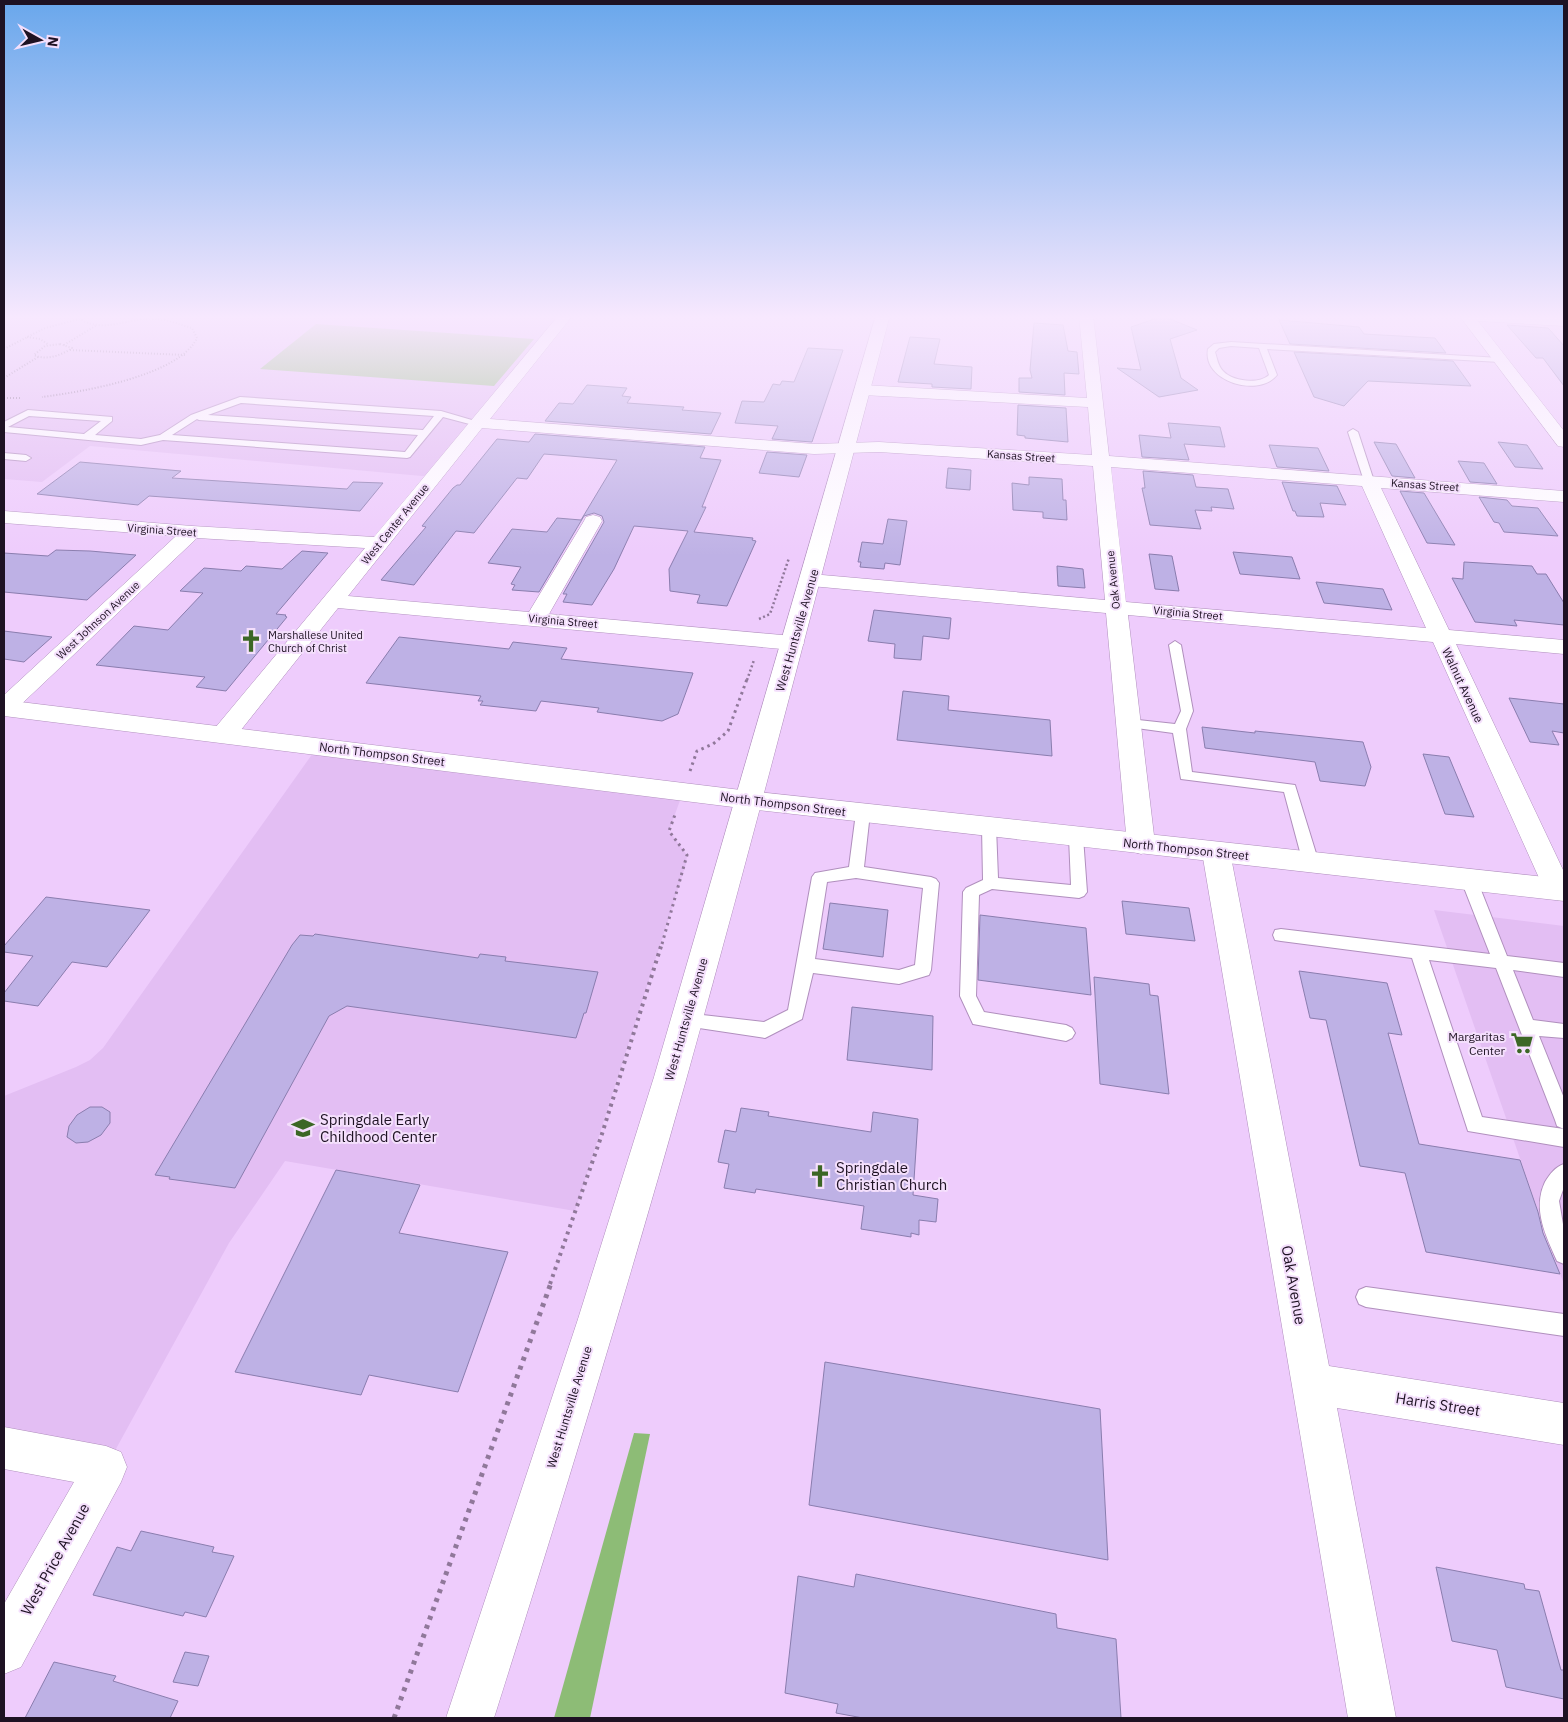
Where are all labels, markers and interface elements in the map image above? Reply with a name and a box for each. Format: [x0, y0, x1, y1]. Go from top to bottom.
north arrow [15, 15, 65, 65]
text: N [43, 36, 62, 48]
street label: Kansas Street [986, 447, 1056, 465]
street label: Kansas Street [1390, 476, 1460, 494]
street label: West Center Avenue [358, 481, 432, 567]
street label: Virginia Street [127, 521, 197, 539]
street label: Oak Avenue [1103, 550, 1123, 610]
street label: West Huntsville Avenue [772, 567, 822, 693]
street label: West Johnson Avenue [53, 578, 143, 662]
street label: Virginia Street [1153, 603, 1223, 623]
street label: Virginia Street [528, 611, 598, 631]
church icon: Marshallese United Church of Christ [238, 628, 264, 654]
place label: Marshallese United Church of Christ [268, 628, 363, 655]
street label: Walnut Avenue [1439, 645, 1487, 725]
street label: North Thompson Street [318, 739, 446, 769]
street label: North Thompson Street [719, 789, 847, 819]
street label: North Thompson Street [1122, 835, 1250, 863]
street label: West Huntsville Avenue [661, 956, 711, 1082]
place label: Margaritas Center [1448, 1029, 1506, 1058]
supermarket icon: Margaritas Center [1509, 1030, 1535, 1056]
place label: Springdale Early Childhood Center [320, 1110, 437, 1146]
school or university icon: Springdale Early Childhood Center [290, 1115, 316, 1141]
place label: Springdale Christian Church [836, 1158, 947, 1194]
church icon: Springdale Christian Church [807, 1163, 833, 1189]
street label: Oak Avenue [1278, 1244, 1310, 1326]
street label: West Huntsville Avenue [543, 1344, 595, 1470]
street label: Harris Street [1394, 1388, 1482, 1420]
street label: West Price Avenue [16, 1500, 94, 1618]

